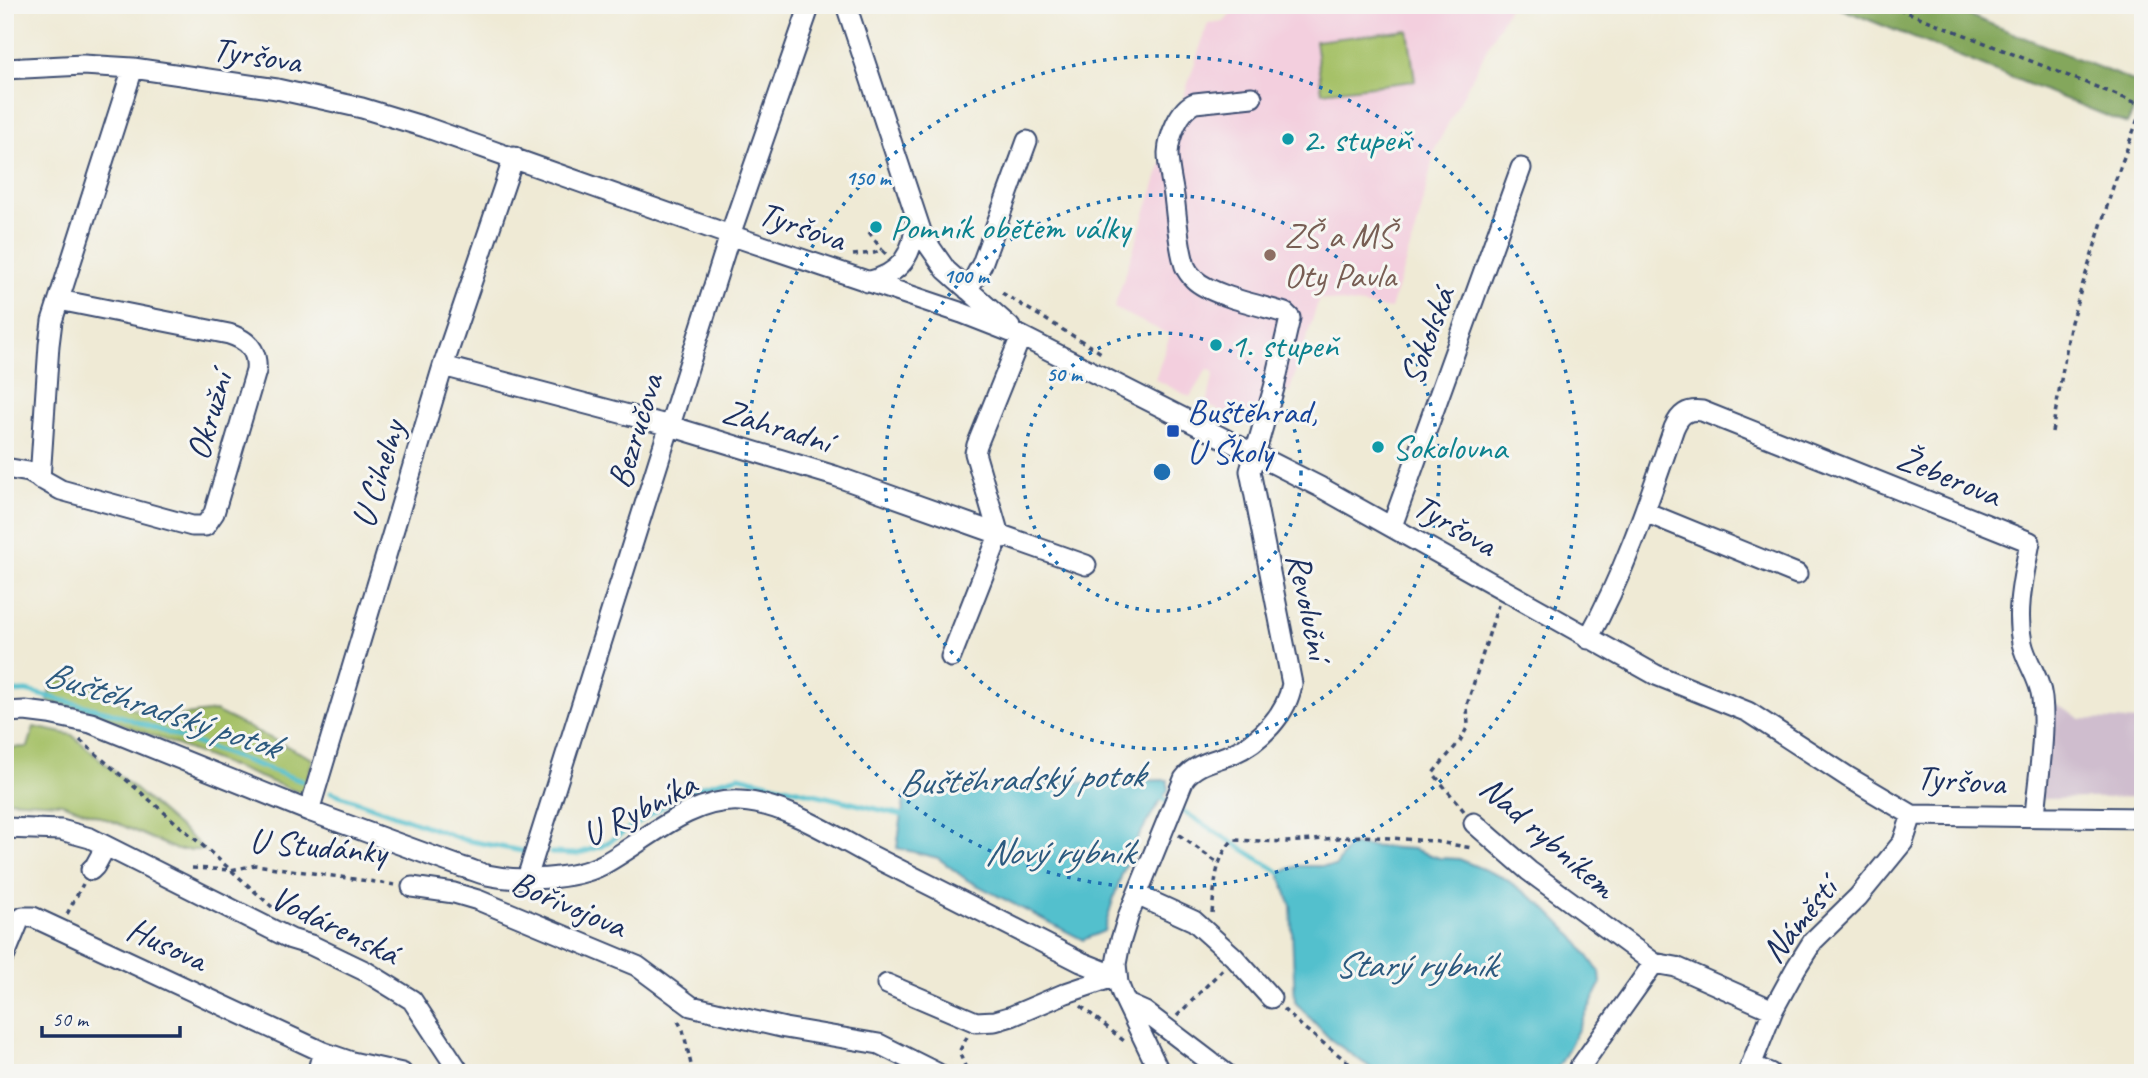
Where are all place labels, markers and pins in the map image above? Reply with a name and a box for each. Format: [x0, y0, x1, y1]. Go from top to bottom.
place label: 2. stupeň [1302, 117, 1413, 162]
marker: 2. stupeň [1280, 131, 1296, 147]
place label: Pomník obětem války [890, 205, 1133, 250]
place label: ZŠ a MŠ Oty Pavla [1284, 213, 1401, 298]
marker: Pomník obětem války [868, 219, 884, 235]
marker: ZŠ a MŠ Oty Pavla [1262, 247, 1278, 263]
place label: 1. stupeň [1230, 323, 1341, 368]
marker: 1. stupeň [1208, 337, 1224, 353]
place label: Buštěhrad, U Školy [1187, 389, 1318, 474]
marker: Buštěhrad, U Školy [1165, 423, 1181, 439]
place label: Sokolovna [1392, 425, 1510, 470]
marker: Sokolovna [1370, 439, 1386, 455]
centre of rings [1150, 460, 1174, 484]

